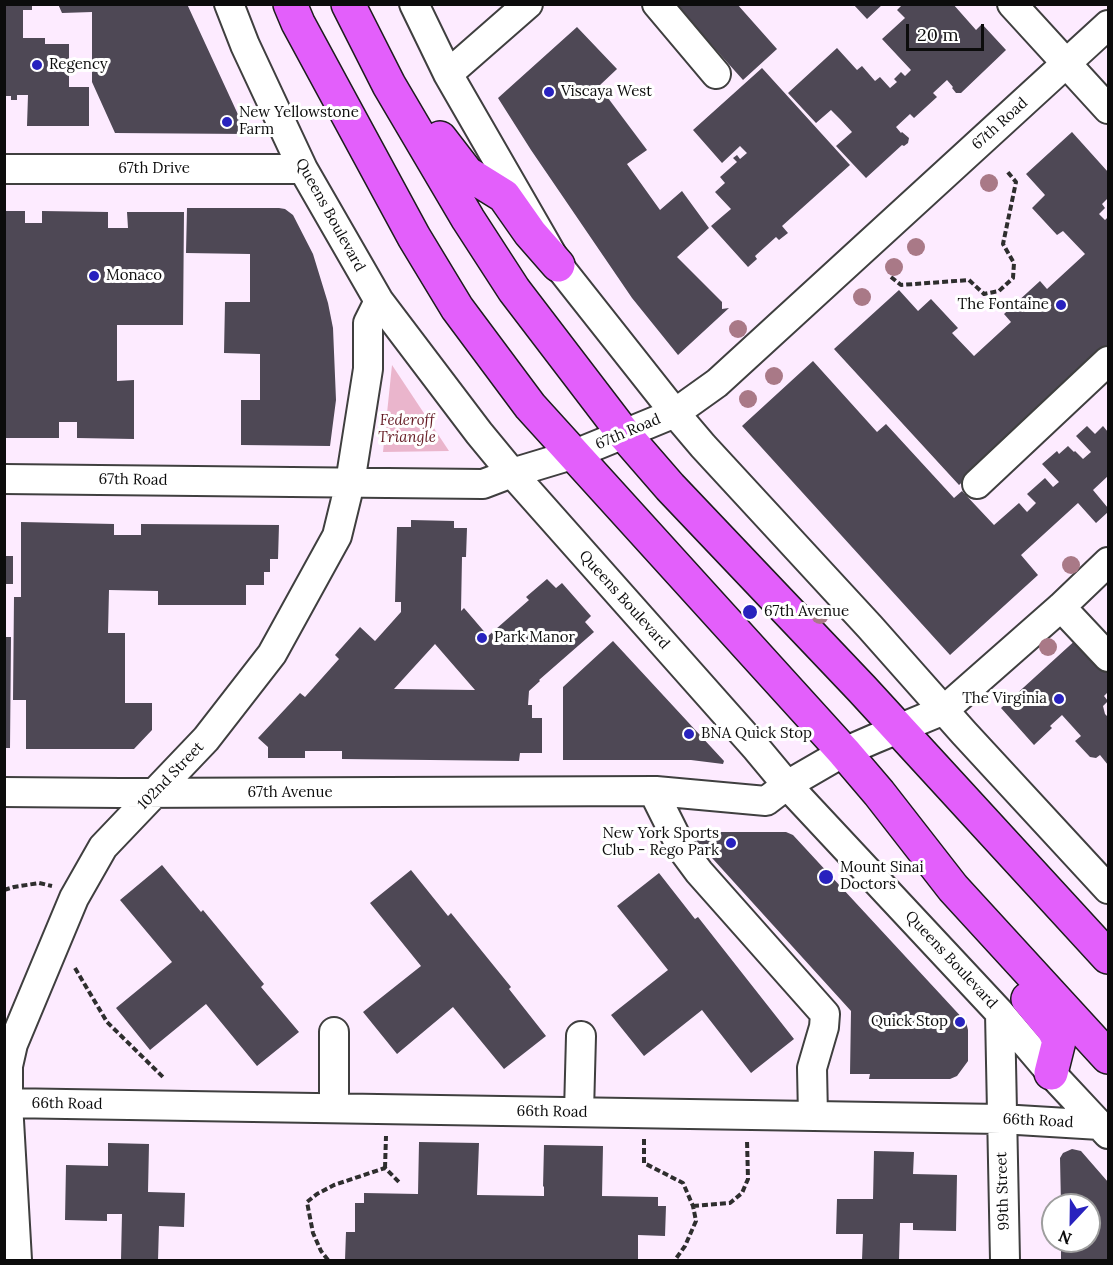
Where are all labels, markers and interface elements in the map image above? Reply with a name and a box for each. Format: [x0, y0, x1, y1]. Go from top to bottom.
scale bar [909, 12, 987, 50]
text: 20 m [917, 23, 959, 46]
place label: Regency [49, 56, 108, 74]
marker: Regency [30, 58, 44, 72]
place label: Viscaya West [561, 83, 652, 101]
marker: Viscaya West [542, 85, 556, 99]
street label: 67th Road [968, 94, 1032, 154]
place label: New Yellowstone Farm [239, 104, 359, 139]
marker: New Yellowstone Farm [220, 115, 234, 129]
street label: Queens Boulevard [291, 155, 369, 275]
street label: 67th Drive [118, 160, 190, 178]
place label: Monaco [106, 267, 162, 285]
marker: Monaco [87, 269, 101, 283]
place label: The Fontaine [958, 296, 1049, 314]
marker: The Fontaine [1054, 298, 1068, 312]
street label: 67th Road [593, 410, 663, 454]
park label: Federoff Triangle [378, 412, 436, 447]
street label: 67th Road [98, 470, 168, 490]
street label: Queens Boulevard [575, 547, 673, 653]
marker: 67th Avenue [741, 603, 759, 621]
place label: 67th Avenue [764, 603, 849, 621]
place label: Park Manor [494, 629, 575, 647]
marker: Park Manor [475, 631, 489, 645]
place label: The Virginia [962, 690, 1047, 708]
marker: The Virginia [1052, 692, 1066, 706]
place label: BNA Quick Stop [701, 725, 812, 743]
marker: BNA Quick Stop [682, 727, 696, 741]
street label: 102nd Street [134, 738, 208, 814]
street label: 67th Avenue [247, 784, 333, 802]
place label: New York Sports Club - Rego Park [602, 825, 719, 860]
marker: New York Sports Club - Rego Park [724, 836, 738, 850]
place label: Mount Sinai Doctors [840, 859, 924, 894]
marker: Mount Sinai Doctors [817, 868, 835, 886]
street label: Queens Boulevard [901, 907, 1001, 1013]
place label: Quick Stop [871, 1013, 948, 1031]
marker: Quick Stop [953, 1015, 967, 1029]
street label: 66th Road [31, 1094, 103, 1114]
street label: 66th Road [516, 1102, 588, 1122]
street label: 66th Road [1002, 1110, 1074, 1132]
street label: 99th Street [993, 1151, 1013, 1231]
north arrow [1041, 1193, 1101, 1253]
text: N [1056, 1226, 1074, 1249]

